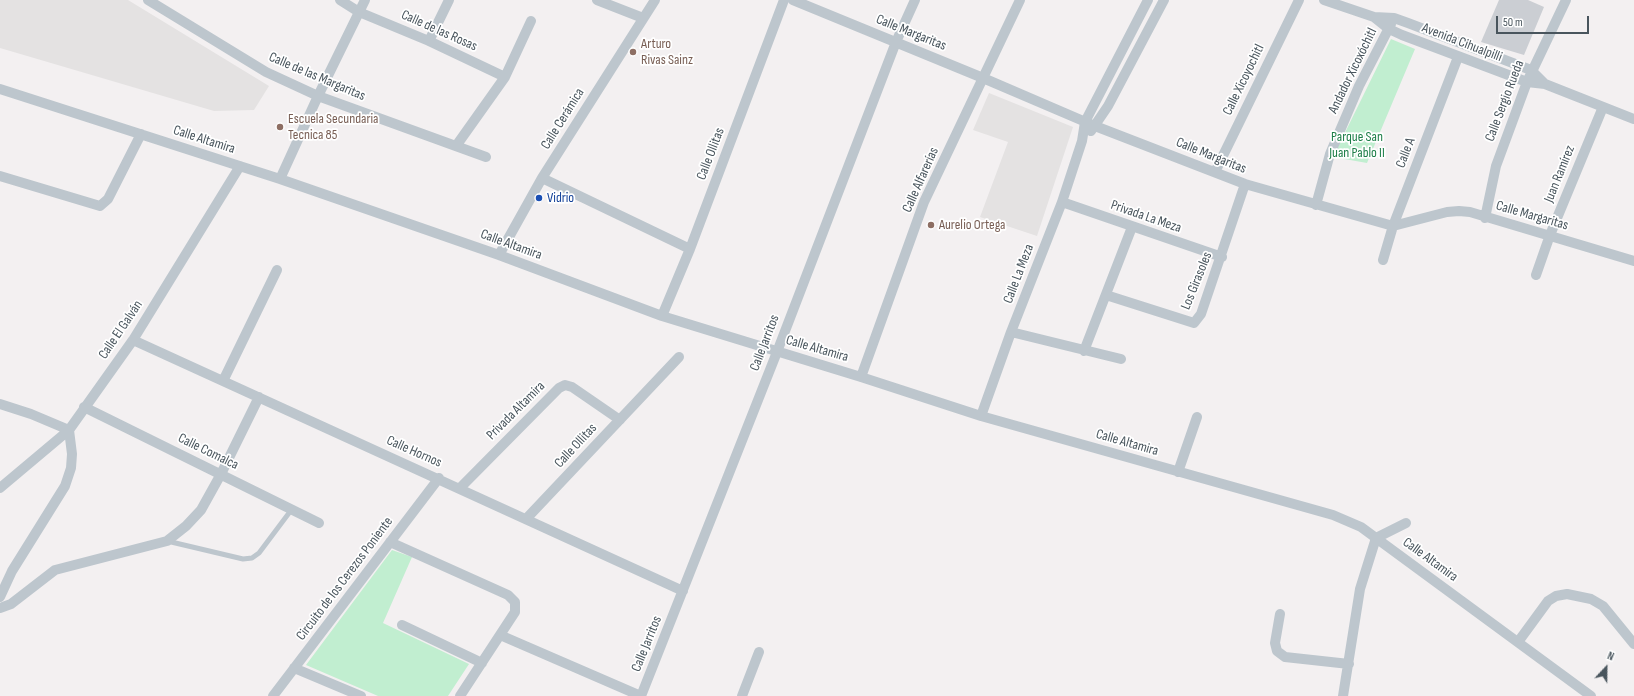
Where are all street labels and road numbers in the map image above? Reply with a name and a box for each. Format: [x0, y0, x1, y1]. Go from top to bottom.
street label: Calle de las Rosas [398, 7, 480, 55]
street label: Calle Margaritas [873, 11, 949, 55]
street label: Avenida Cihualpilli [1420, 20, 1504, 66]
street label: Andador Xicoxóchitl [1325, 26, 1381, 116]
street label: Calle Xicoyochitl [1220, 42, 1268, 118]
street label: Calle de las Margaritas [266, 49, 368, 105]
street label: Calle Sergio Rueda [1482, 58, 1528, 144]
street label: Calle Cerámica [538, 85, 588, 153]
street label: Calle Altamira [171, 122, 237, 158]
street label: Calle Ollitas [693, 125, 729, 183]
street label: Calle Margaritas [1173, 134, 1249, 178]
street label: Calle A [1393, 136, 1419, 170]
street label: Juan Ramírez [1541, 143, 1579, 205]
street label: Calle Alfarerías [899, 145, 943, 215]
street label: Privada La Meza [1108, 197, 1184, 237]
street label: Calle Margaritas [1494, 198, 1570, 234]
street label: Calle Altamira [478, 226, 544, 264]
street label: Calle La Meza [1000, 242, 1038, 306]
street label: Los Girasoles [1178, 250, 1216, 312]
street label: Calle El Galván [95, 297, 147, 363]
street label: Calle Jarritos [747, 312, 783, 374]
street label: Calle Altamira [784, 332, 850, 366]
street label: Privada Altamira [483, 378, 549, 444]
street label: Calle Ollitas [551, 420, 601, 472]
street label: Calle Altamira [1094, 426, 1160, 460]
street label: Calle Comalca [175, 430, 241, 474]
street label: Calle Hornos [384, 432, 444, 472]
street label: Circuito de los Cerezos Poniente [293, 514, 397, 644]
street label: Calle Altamira [1399, 534, 1461, 586]
street label: Calle Jarritos [628, 614, 666, 674]

